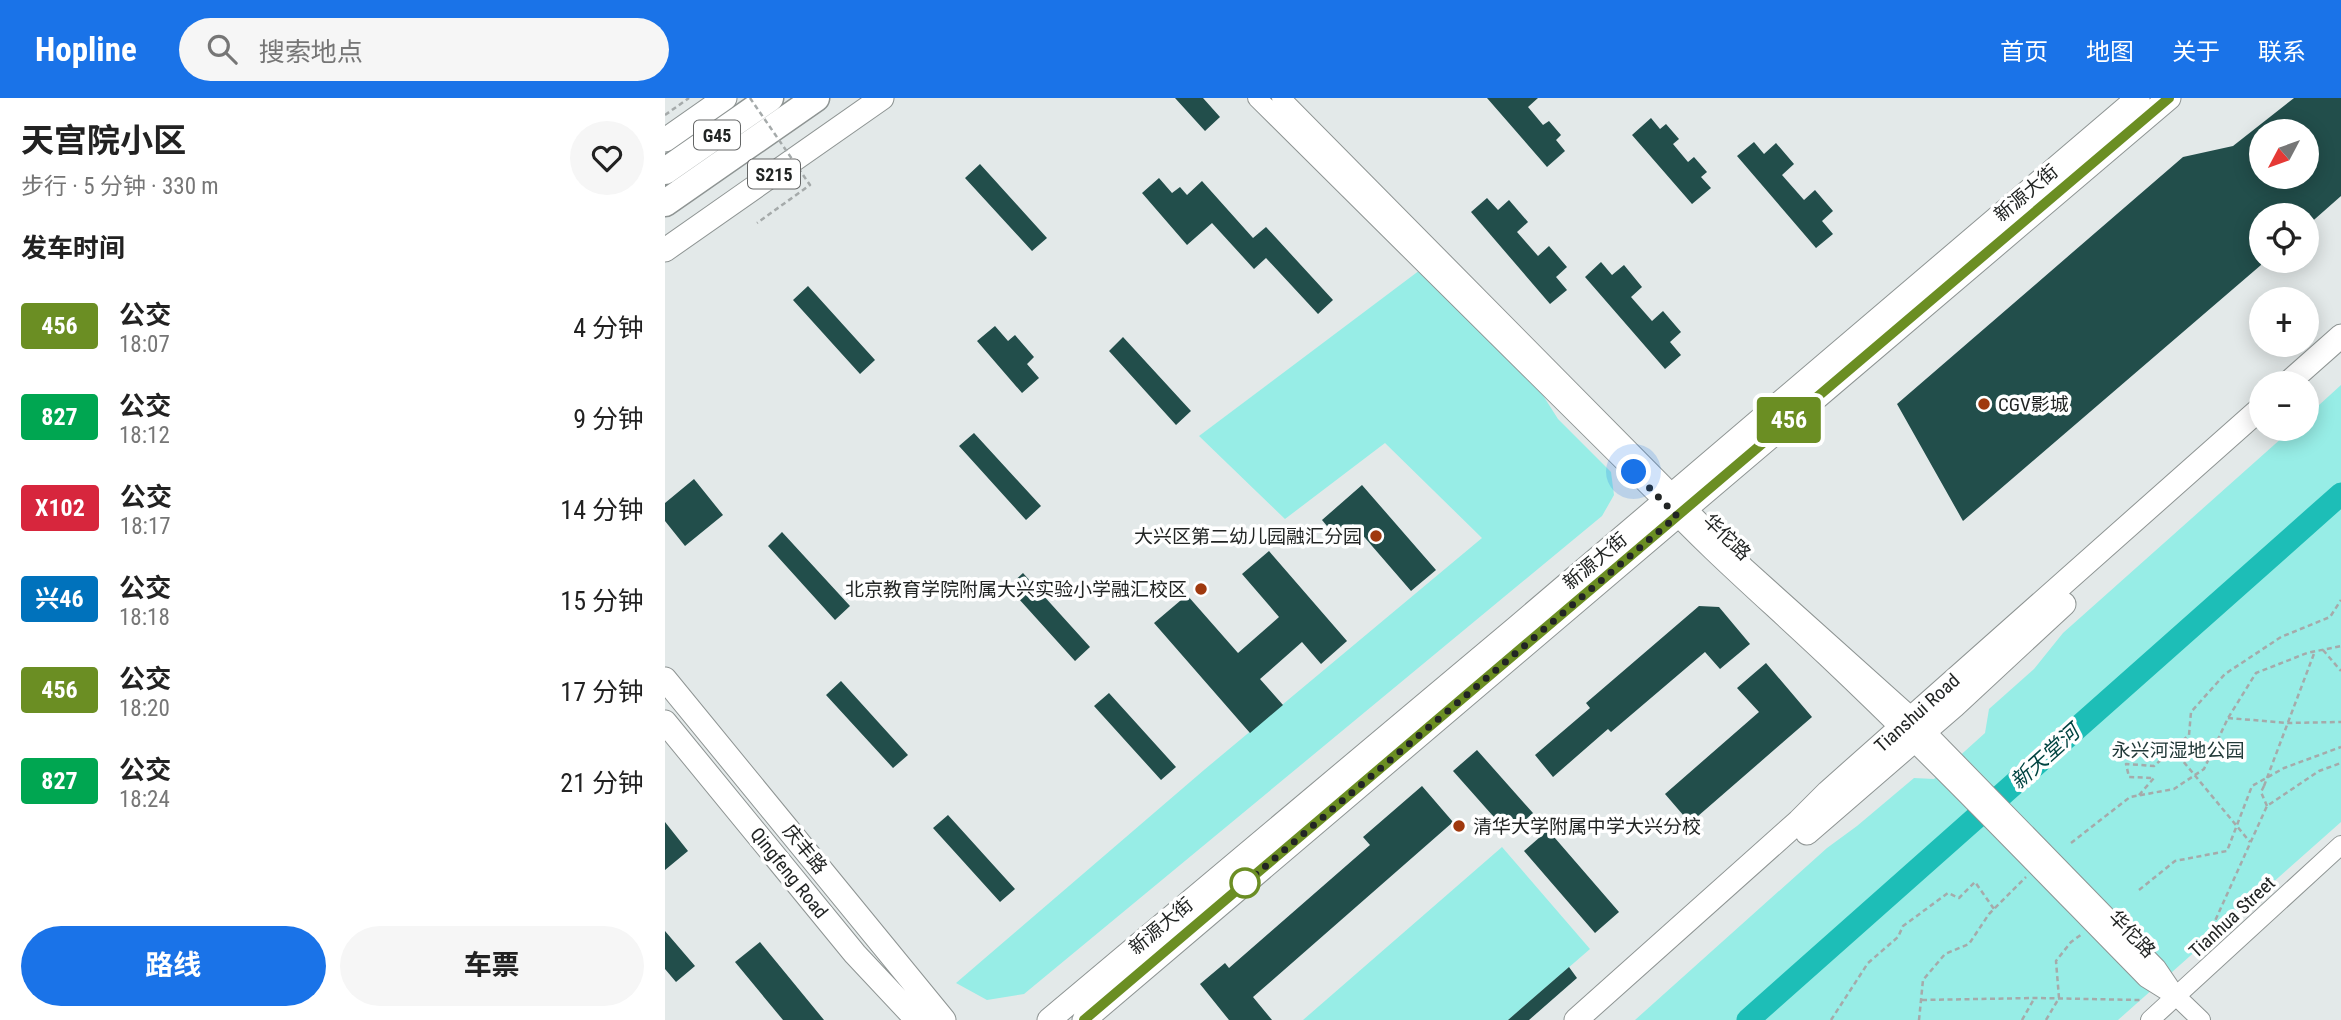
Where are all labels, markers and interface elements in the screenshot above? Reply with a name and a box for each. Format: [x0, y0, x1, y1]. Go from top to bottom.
search box [179, 18, 669, 81]
text: Hopline [35, 30, 137, 69]
icon: search [203, 30, 241, 68]
text: 搜索地点 [259, 37, 363, 67]
text: 首页 [2000, 38, 2048, 66]
text: 地图 [2086, 38, 2134, 66]
text: 关于 [2172, 38, 2220, 66]
text: 联系 [2258, 38, 2306, 66]
north arrow [2249, 119, 2319, 189]
map controls [2249, 119, 2319, 441]
road number: G45 [694, 120, 740, 150]
text: 天宫院小区 [21, 121, 186, 160]
button: heart [570, 121, 644, 195]
road number: S215 [748, 160, 800, 188]
street label: 新源大街 [1989, 160, 2063, 226]
text: 步行 · 5 分钟 · 330 m [21, 173, 219, 200]
button: locate [2249, 203, 2319, 273]
text: 发车时间 [21, 233, 125, 263]
button: + [2249, 287, 2319, 357]
text: 公交 [119, 300, 171, 330]
text: 456 [41, 312, 78, 340]
text: 4 分钟 [573, 313, 644, 343]
text: 18:07 [119, 331, 170, 358]
button: − [2249, 371, 2319, 441]
text: 公交 [119, 391, 171, 421]
place label: CGV影城 [1998, 393, 2069, 416]
marker: CGV影城 [1976, 396, 1992, 412]
line badge: 456 [1749, 397, 1829, 443]
text: 827 [41, 403, 78, 431]
text: 9 分钟 [573, 404, 644, 434]
text: 456 [1771, 406, 1807, 434]
text: 18:12 [119, 422, 170, 449]
your location [1616, 454, 1651, 489]
text: 公交 [120, 482, 172, 512]
text: X102 [35, 494, 85, 522]
text: 14 分钟 [560, 495, 644, 525]
street label: 华佗路 [1699, 509, 1755, 565]
text: 18:17 [120, 513, 171, 540]
place label: 大兴区第二幼儿园融汇分园 [1134, 525, 1362, 548]
marker: 大兴区第二幼儿园融汇分园 [1368, 528, 1384, 544]
street label: 新源大街 [1558, 528, 1632, 594]
text: 公交 [119, 573, 171, 603]
place label: 北京教育学院附属大兴实验小学融汇校区 [845, 578, 1187, 601]
marker: 北京教育学院附属大兴实验小学融汇校区 [1193, 581, 1209, 597]
text: 兴46 [35, 585, 84, 613]
text: 15 分钟 [560, 586, 644, 616]
text: 18:18 [119, 604, 170, 631]
text: 公交 [119, 664, 171, 694]
street label: Tianshui Road [1870, 669, 1964, 757]
text: 456 [41, 676, 78, 704]
text: 17 分钟 [560, 677, 644, 707]
text: 18:20 [119, 695, 170, 722]
water label: 新天堂河 [2006, 717, 2087, 794]
park label: 永兴河湿地公园 [2111, 739, 2245, 762]
text: 公交 [119, 755, 171, 785]
text: 827 [41, 767, 78, 795]
text: 21 分钟 [560, 768, 644, 798]
text: 18:24 [119, 786, 170, 813]
place label: 清华大学附属中学大兴分校 [1473, 815, 1701, 838]
marker: 清华大学附属中学大兴分校 [1451, 818, 1467, 834]
street label: 庆丰路 [778, 820, 832, 878]
street label: Qingfeng Road [745, 823, 833, 923]
unlabelled marker [1230, 868, 1260, 898]
street label: Tianhua Street [2184, 871, 2280, 963]
street label: 新源大街 [1124, 893, 1198, 959]
street label: 华佗路 [2104, 906, 2160, 962]
button: 路线 [21, 926, 326, 1006]
button: 车票 [340, 926, 644, 1006]

